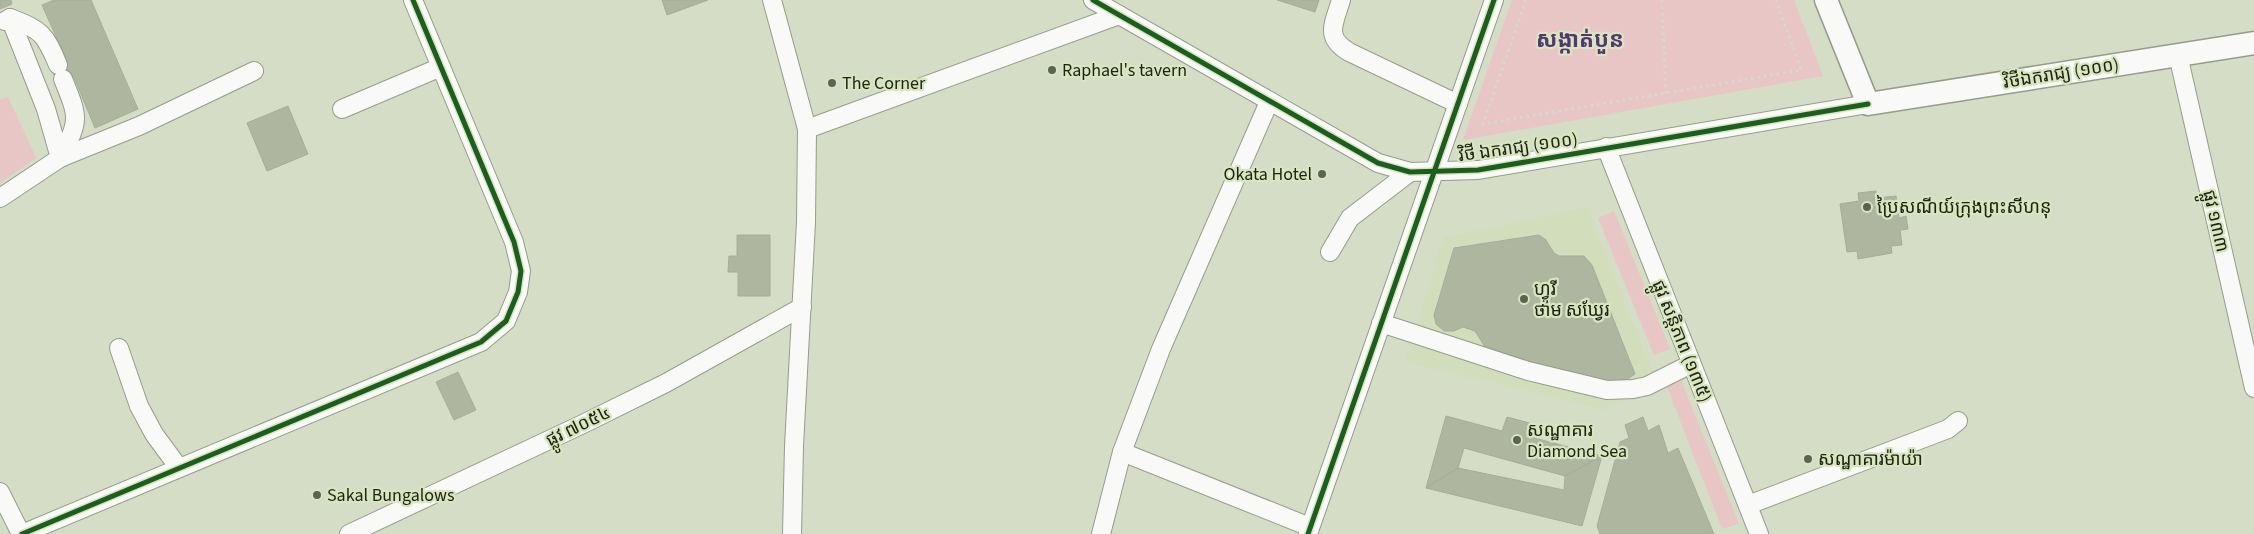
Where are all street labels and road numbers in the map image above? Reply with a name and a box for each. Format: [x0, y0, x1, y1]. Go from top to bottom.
street label: វិថីឯករាជ្យ (១០០) [2000, 52, 2121, 95]
street label: វិថី ឯករាជ្យ (១០០) [1456, 127, 1579, 168]
street label: ផ្លូវ ១៣៣ [2193, 187, 2235, 256]
street label: ផ្លូវ សន្តិភាព (១៣៥) [1643, 276, 1717, 407]
street label: ផ្លូវ ៧០៥៤ [542, 400, 616, 456]

